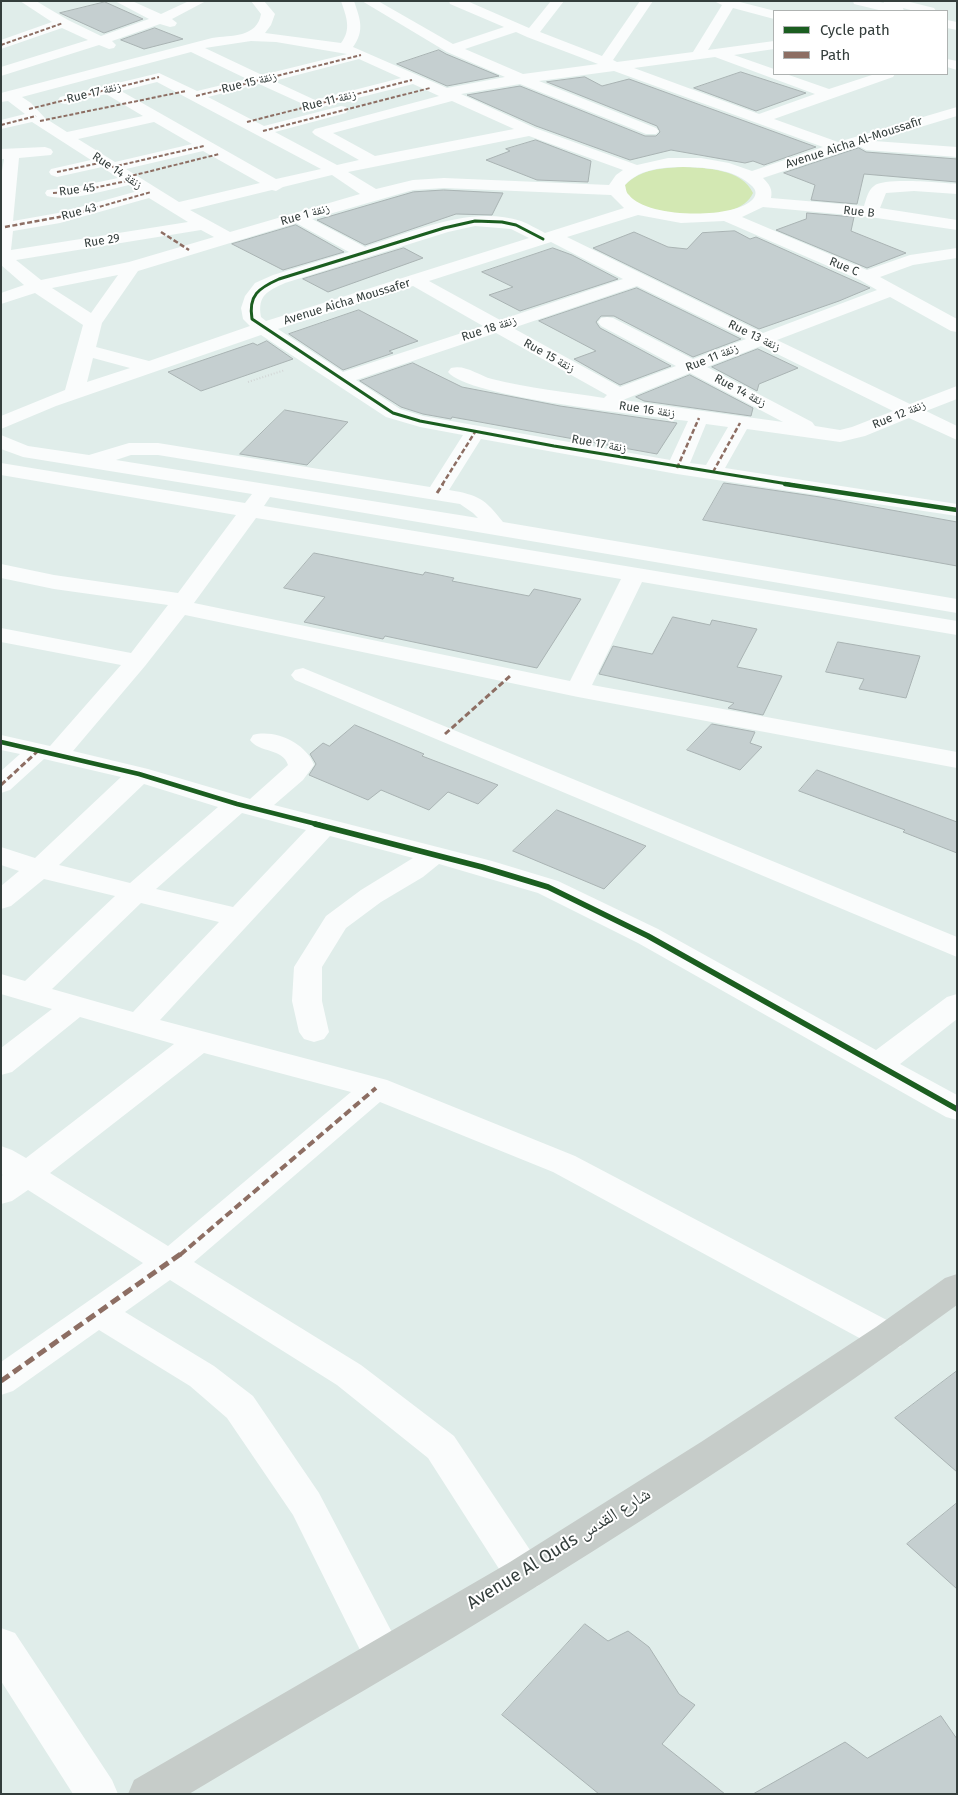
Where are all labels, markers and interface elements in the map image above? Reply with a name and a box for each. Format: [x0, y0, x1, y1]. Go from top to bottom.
legend [773, 10, 948, 75]
text: Cycle path [820, 21, 890, 39]
text: Path [820, 46, 850, 64]
street label: Rue 15 زنقة [220, 69, 278, 97]
street label: Rue 17 زنقة [65, 79, 123, 107]
street label: Rue 11 زنقة [300, 87, 358, 115]
street label: Avenue Aicha Al-Moussafir [784, 114, 924, 172]
street label: Rue 14 زنقة [89, 150, 145, 192]
street label: Rue 45 [58, 181, 96, 199]
street label: Rue 43 [60, 200, 98, 224]
street label: Rue 1 زنقة [279, 201, 331, 229]
street label: Rue B [843, 203, 875, 221]
street label: Rue 29 [83, 231, 121, 251]
street label: Rue C [827, 255, 861, 279]
street label: Avenue Aicha Moussafer [282, 276, 412, 328]
street label: Rue 18 زنقة [460, 313, 518, 345]
street label: Rue 13 زنقة [726, 317, 782, 355]
street label: Rue 15 زنقة [521, 336, 577, 376]
street label: Rue 11 زنقة [684, 341, 740, 375]
street label: Rue 14 زنقة [712, 371, 768, 411]
street label: Rue 12 زنقة [870, 398, 928, 432]
street label: Rue 16 زنقة [618, 399, 676, 421]
street label: Rue 17 زنقة [570, 432, 628, 456]
street label: Avenue Al Quds شارع القدس [463, 1484, 655, 1614]

